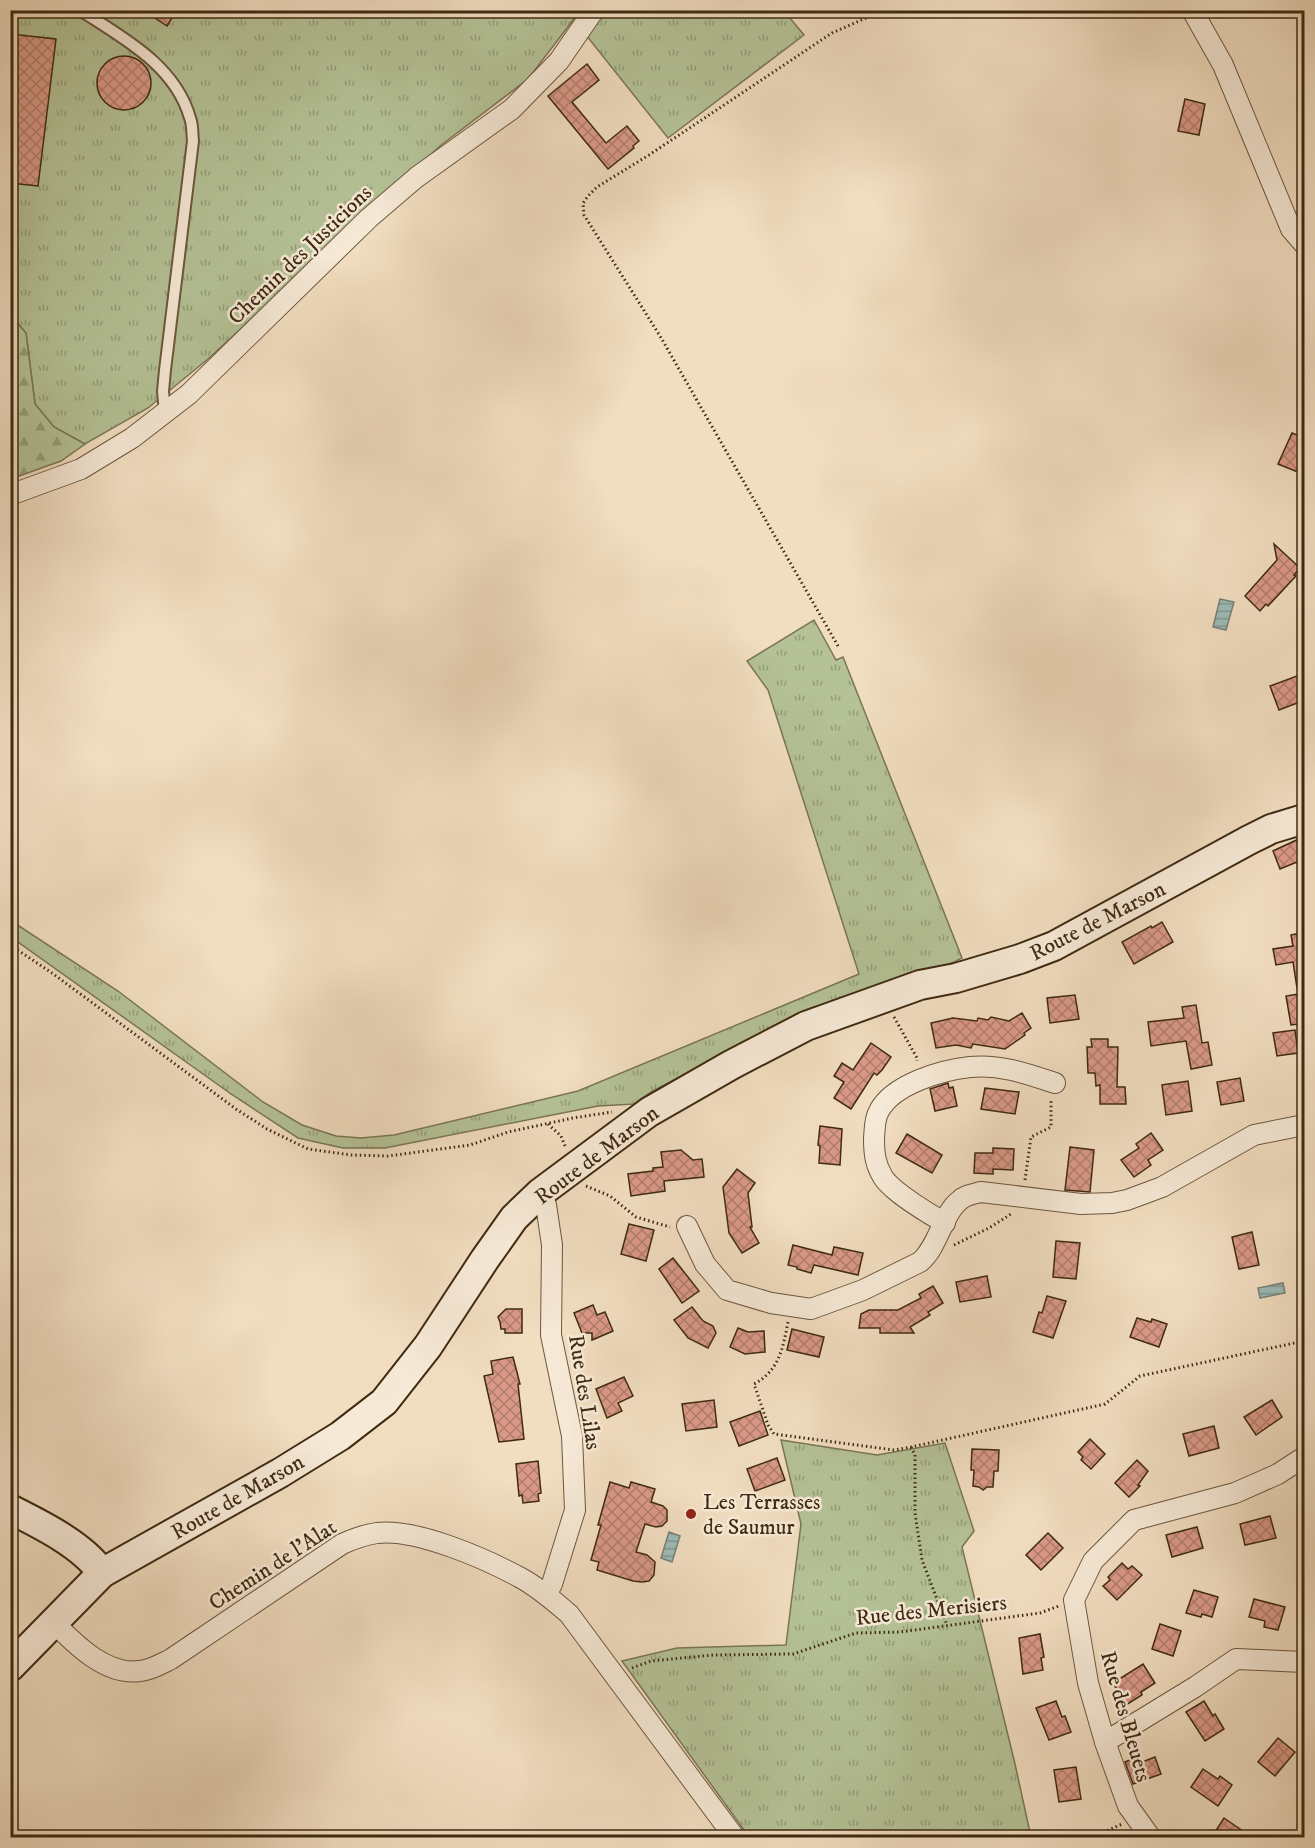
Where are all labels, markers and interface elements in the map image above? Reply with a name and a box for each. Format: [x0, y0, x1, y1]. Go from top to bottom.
street label: Chemin des Justicions [223, 180, 378, 331]
street label: Route de Marson [1025, 875, 1171, 967]
street label: Route de Marson [529, 1099, 665, 1211]
street label: Rue des Lilas [562, 1333, 607, 1452]
street label: Route de Marson [167, 1448, 309, 1546]
place label: Les Terrasses de Saumur [703, 1489, 820, 1541]
marker: Les Terrasses de Saumur [684, 1507, 698, 1521]
street label: Chemin de l'Alat [204, 1514, 342, 1617]
street label: Rue des Merisiers [854, 1589, 1008, 1632]
street label: Rue des Bleuets [1094, 1648, 1157, 1785]

